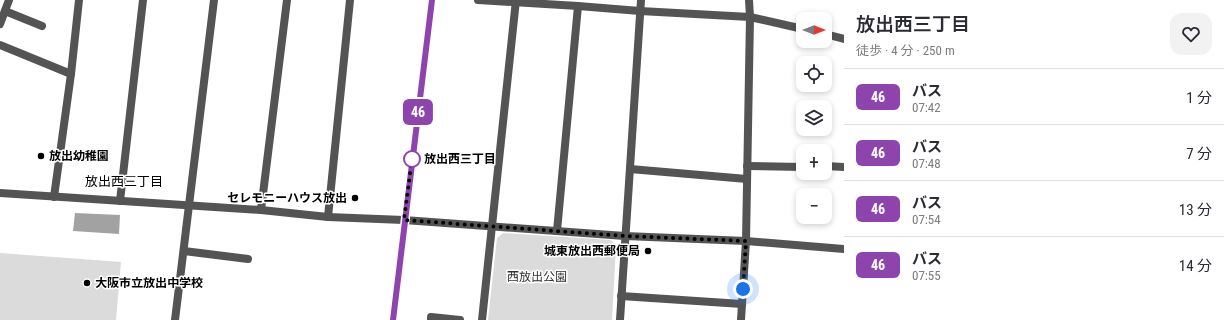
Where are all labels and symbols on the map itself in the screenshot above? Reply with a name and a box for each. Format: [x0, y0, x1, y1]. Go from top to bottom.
north arrow [796, 12, 832, 48]
line badge: 46 [400, 99, 436, 125]
place label: 放出幼稚園 [49, 149, 109, 163]
marker: 放出西三丁目 [403, 150, 421, 168]
marker: 放出幼稚園 [36, 151, 46, 161]
place label: 放出西三丁目 [424, 152, 496, 166]
district label: 放出西三丁目 [85, 174, 163, 189]
place label: セレモニーハウス放出 [227, 191, 347, 205]
marker: セレモニーハウス放出 [350, 193, 360, 203]
place label: 城東放出西郵便局 [544, 244, 640, 258]
marker: 城東放出西郵便局 [643, 246, 653, 256]
park label: 西放出公園 [507, 270, 567, 284]
place label: 大阪市立放出中学校 [95, 276, 203, 290]
marker: 大阪市立放出中学校 [82, 278, 92, 288]
your location [733, 279, 753, 299]

